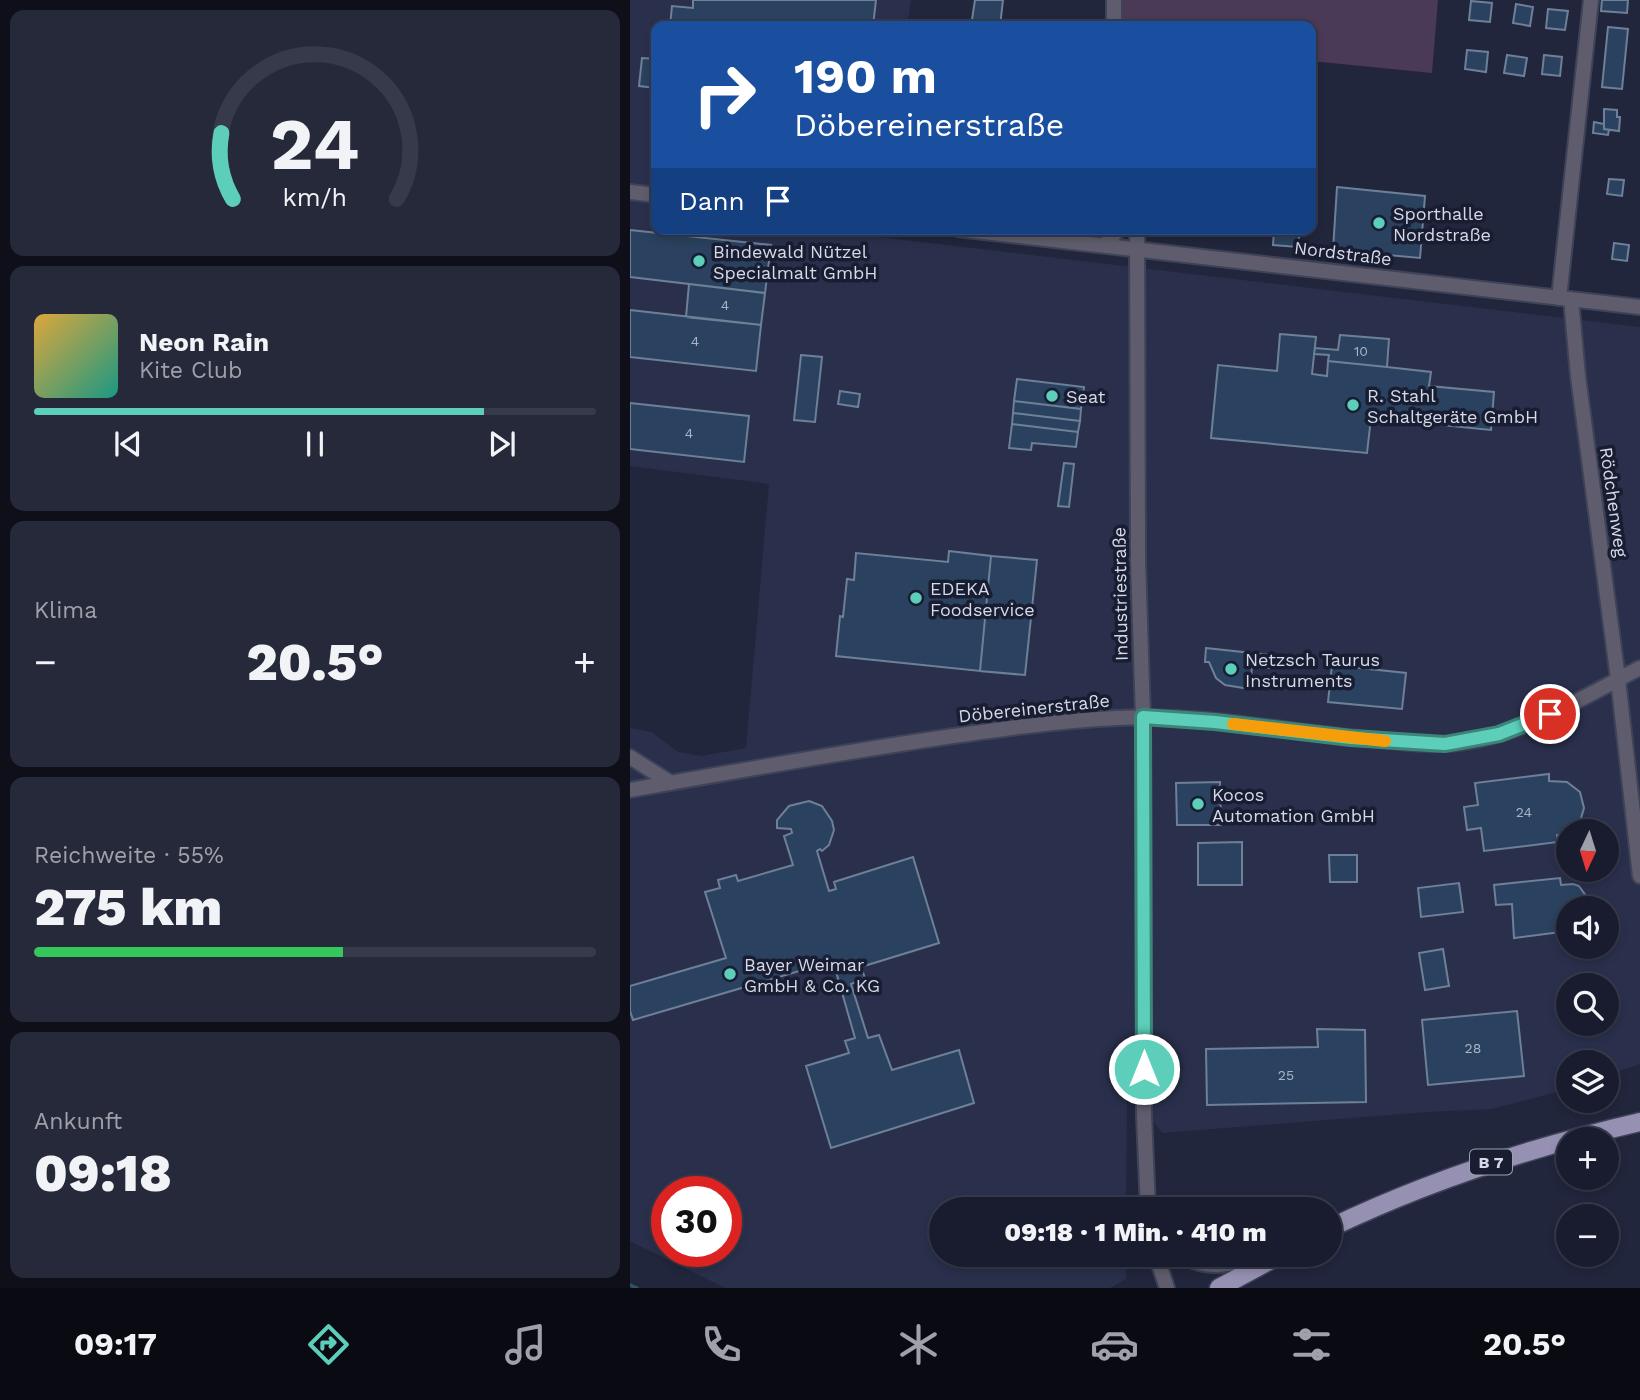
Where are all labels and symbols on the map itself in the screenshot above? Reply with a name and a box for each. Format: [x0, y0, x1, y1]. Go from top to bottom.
place label: Sporthalle Nordstraße [1393, 203, 1491, 245]
marker: Sporthalle Nordstraße [1371, 215, 1387, 231]
street label: Nordstraße [1293, 237, 1393, 269]
place label: Bindewald Nützel Specialmalt GmbH [713, 241, 877, 283]
marker: Bindewald Nützel Specialmalt GmbH [691, 253, 707, 269]
house number: 4 [721, 297, 729, 313]
house number: 4 [691, 333, 699, 349]
house number: 10 [1354, 343, 1368, 359]
place label: R. Stahl Schaltgeräte GmbH [1367, 385, 1538, 427]
place label: Seat [1066, 386, 1106, 407]
marker: Seat [1044, 388, 1060, 404]
marker: R. Stahl Schaltgeräte GmbH [1345, 397, 1361, 413]
house number: 4 [685, 425, 693, 441]
street label: Rödchenweg [1596, 446, 1632, 559]
street label: Industriestraße [1108, 527, 1132, 661]
place label: EDEKA Foodservice [930, 578, 1035, 620]
marker: EDEKA Foodservice [908, 590, 924, 606]
place label: Netzsch Taurus Instruments [1245, 649, 1380, 691]
marker: Netzsch Taurus Instruments [1223, 661, 1239, 677]
pin [1520, 684, 1580, 744]
street label: Döbereinerstraße [957, 690, 1111, 726]
place label: Kocos Automation GmbH [1212, 784, 1375, 826]
marker: Kocos Automation GmbH [1190, 796, 1206, 812]
house number: 24 [1516, 804, 1532, 820]
north arrow [1556, 819, 1619, 882]
place label: Bayer Weimar GmbH & Co. KG [744, 954, 880, 996]
marker: Bayer Weimar GmbH & Co. KG [722, 966, 738, 982]
position arrow [1107, 1032, 1181, 1106]
house number: 28 [1465, 1040, 1481, 1056]
house number: 25 [1278, 1067, 1294, 1083]
road number: B 7 [1470, 1150, 1512, 1174]
speed limit sign: 30 [651, 1176, 742, 1267]

